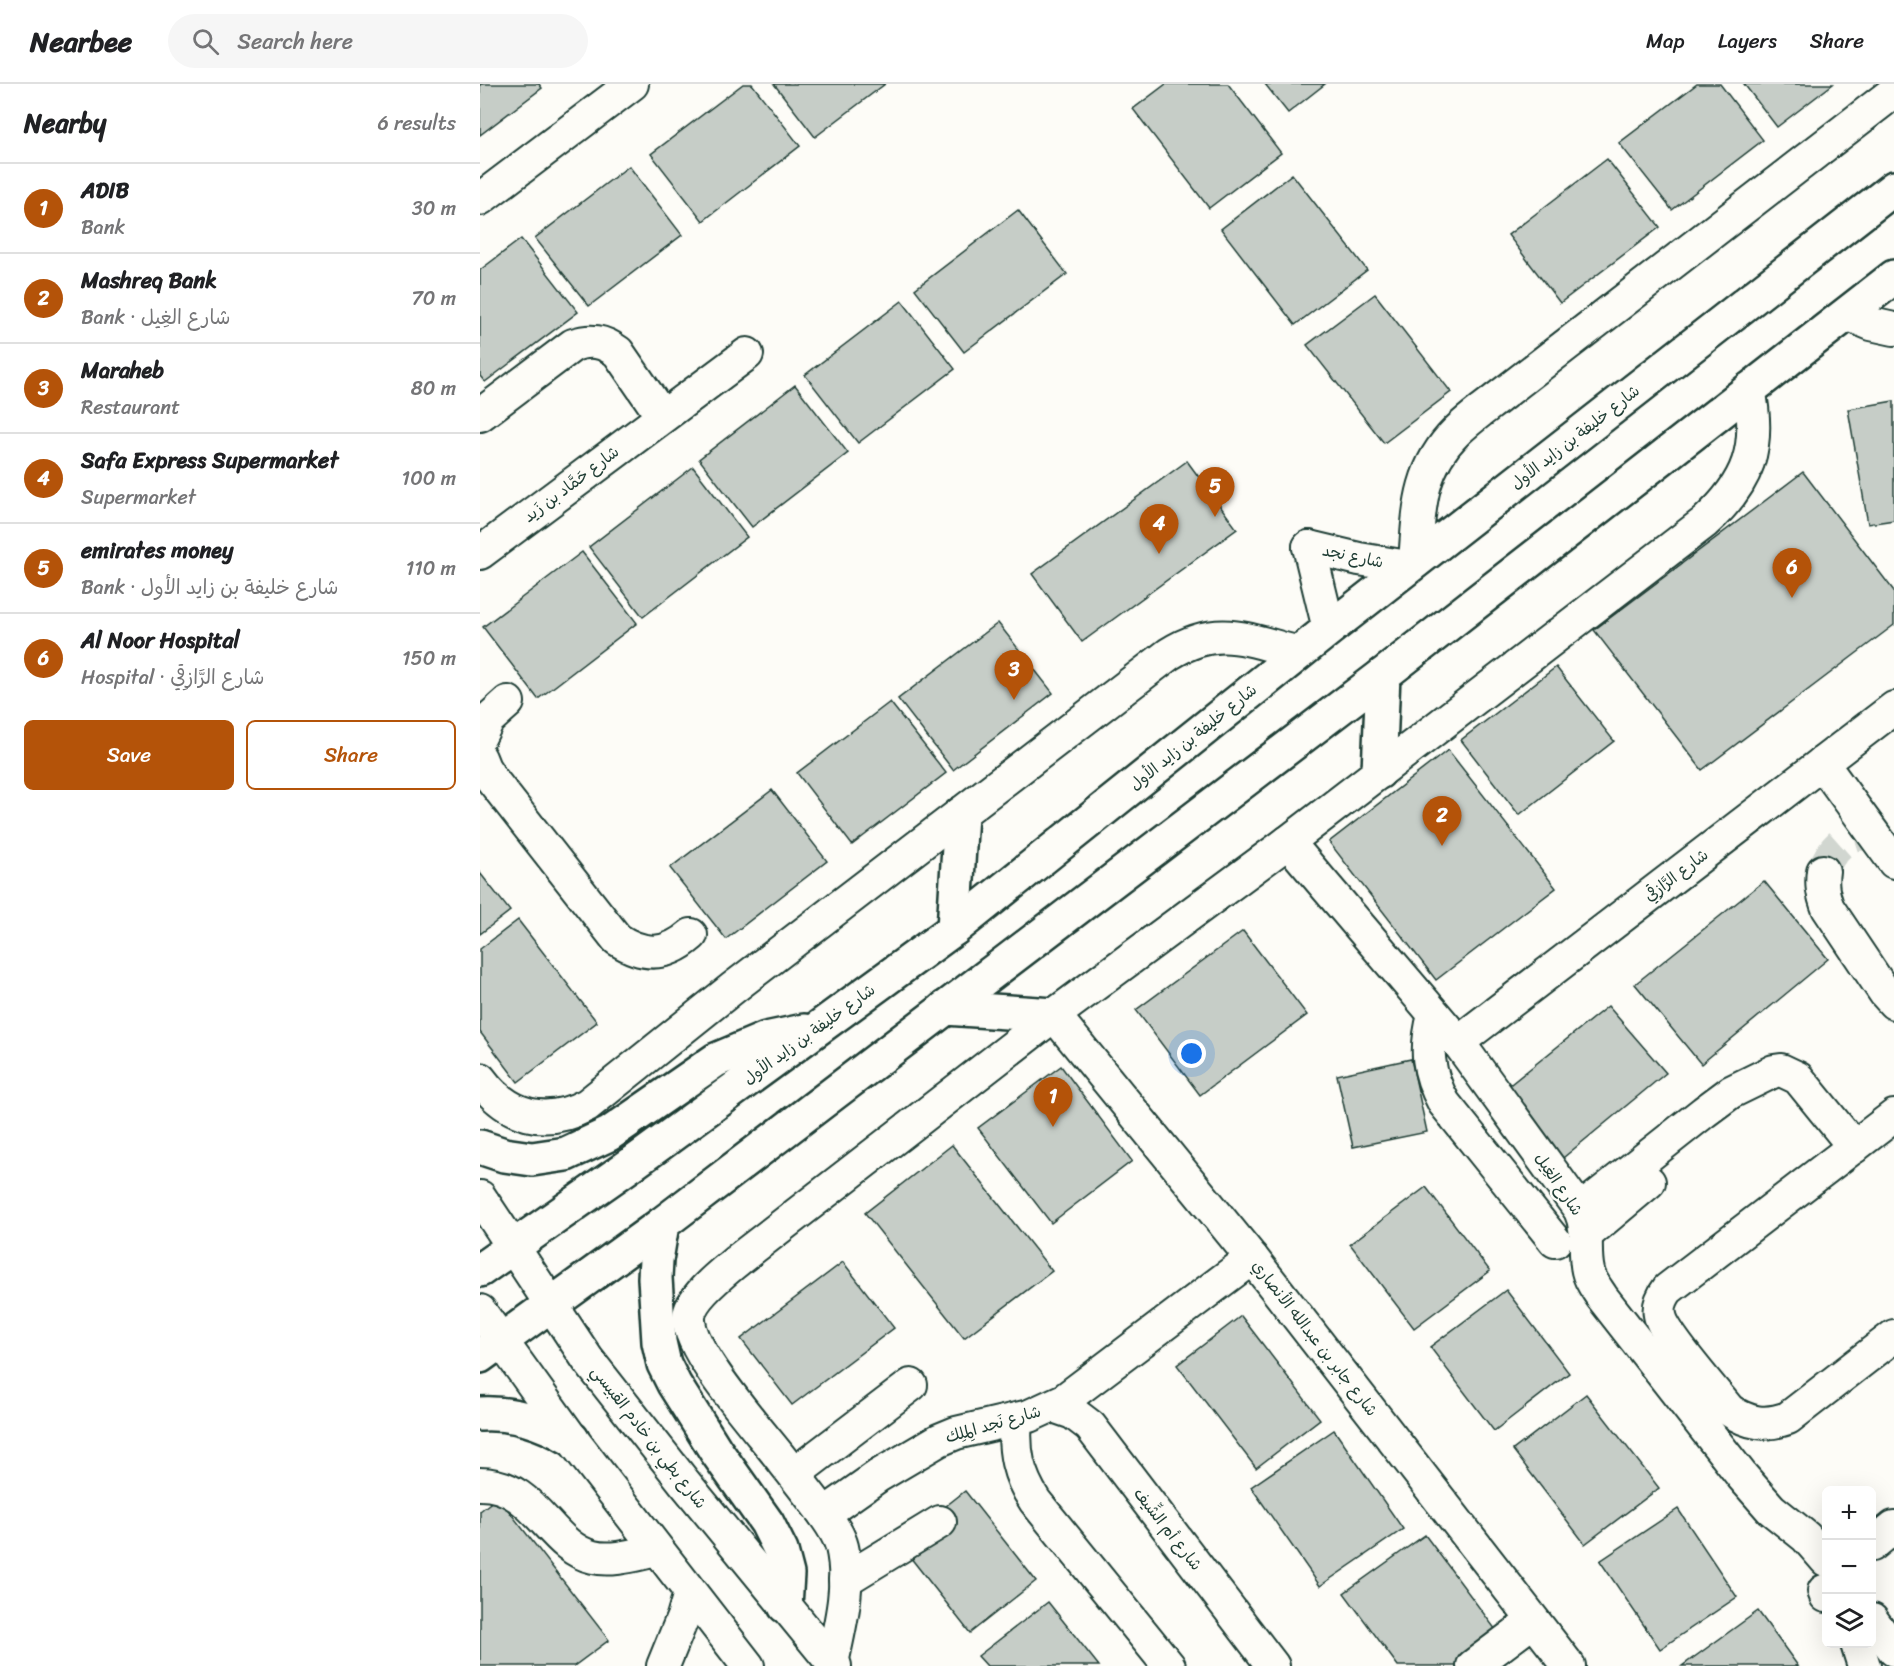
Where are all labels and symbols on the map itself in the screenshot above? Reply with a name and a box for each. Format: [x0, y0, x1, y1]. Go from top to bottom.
street label: شارع خليفة بن زايد الأول [1504, 377, 1646, 497]
street label: شارع حَمَّاد بن زَيد [516, 438, 626, 530]
pin: 5 [1196, 468, 1234, 517]
pin: 4 [1140, 504, 1178, 554]
street label: شارع نجد [1320, 535, 1386, 577]
pin: 6 [1772, 548, 1812, 598]
pin: 3 [994, 650, 1034, 700]
street label: شارع خليفة بن زايد الأول [1122, 676, 1264, 798]
pin: 2 [1422, 796, 1462, 846]
street label: شارع الرَّازقِي [1637, 841, 1715, 909]
street label: شارع خليفة بن زايد الأول [737, 976, 881, 1092]
your location [1177, 1039, 1206, 1068]
pin: 1 [1034, 1078, 1072, 1127]
street label: شارع الغِيل [1527, 1146, 1591, 1222]
street label: شارع جابر بن عبدالله الأنصاري [1244, 1253, 1386, 1423]
street label: شارع بطي بن خادم القبيسي [583, 1359, 715, 1515]
street label: شارع نَجد المِلِك [942, 1397, 1044, 1451]
street label: شارع أم الشِّيف [1126, 1481, 1210, 1577]

